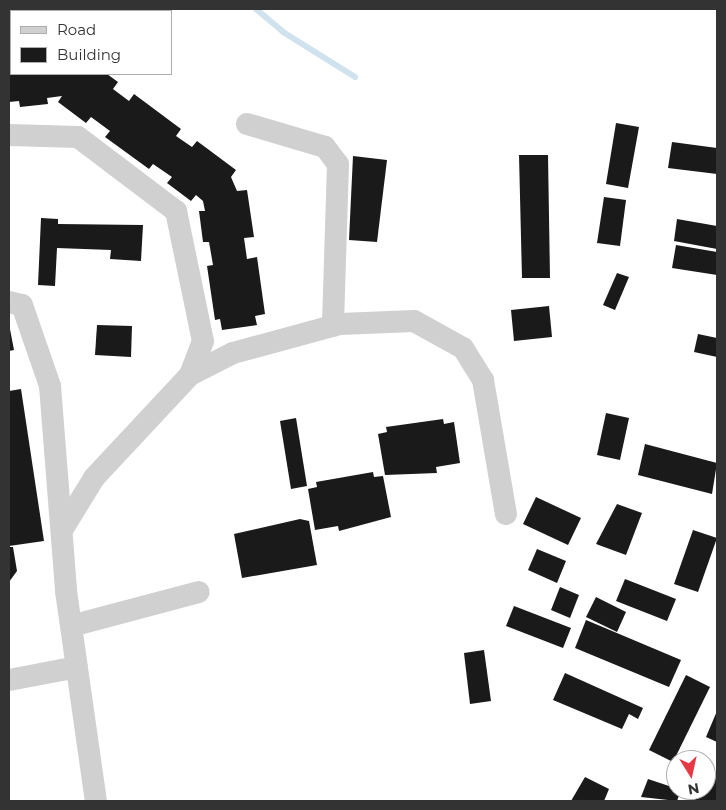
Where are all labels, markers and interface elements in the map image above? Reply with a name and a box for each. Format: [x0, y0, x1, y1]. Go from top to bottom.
legend [10, 10, 172, 75]
text: Road [57, 20, 96, 39]
text: Building [57, 45, 121, 64]
north arrow [666, 750, 716, 800]
text: N [686, 779, 701, 799]

